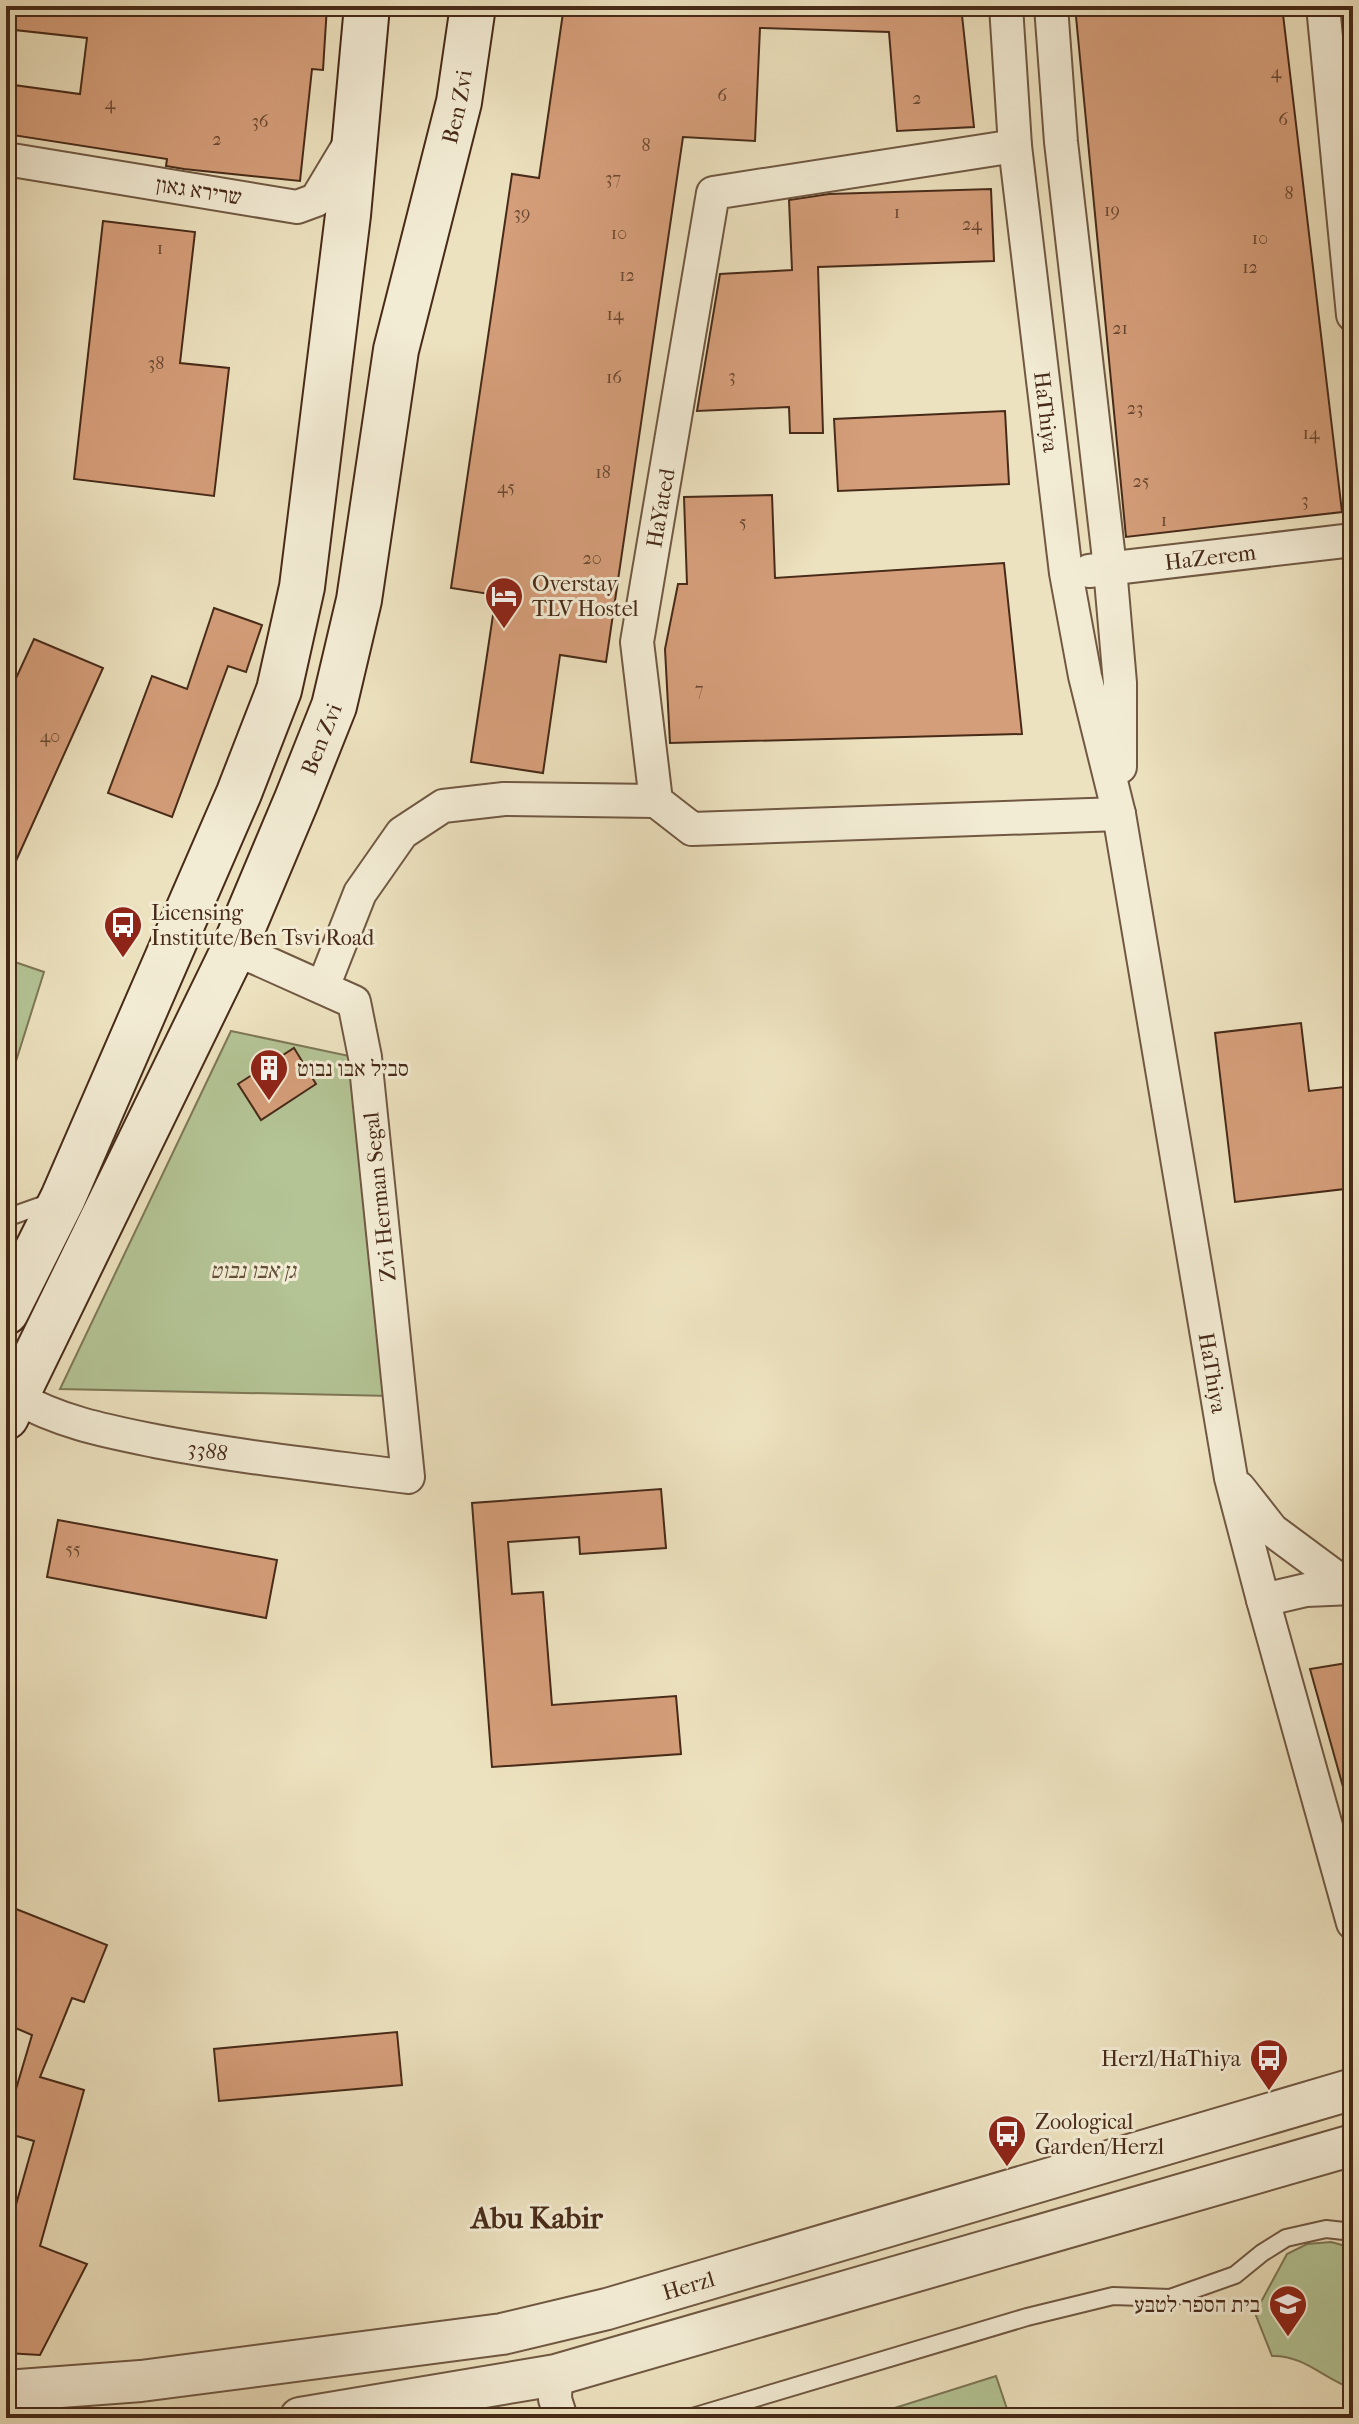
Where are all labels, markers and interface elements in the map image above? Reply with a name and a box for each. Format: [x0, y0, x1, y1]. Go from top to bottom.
house number: 4 [1271, 62, 1282, 83]
street label: Ben Zvi [437, 68, 478, 146]
house number: 6 [717, 85, 727, 106]
house number: 2 [912, 88, 922, 109]
house number: 4 [105, 93, 116, 114]
house number: 6 [1278, 109, 1288, 130]
house number: 36 [251, 111, 269, 132]
house number: 2 [212, 129, 222, 150]
house number: 8 [641, 135, 651, 156]
house number: 37 [605, 168, 621, 189]
street label: שרירא גאון [154, 171, 244, 211]
house number: 8 [1284, 183, 1294, 204]
house number: 19 [1104, 200, 1120, 221]
house number: 1 [894, 202, 900, 223]
house number: 39 [514, 203, 530, 224]
house number: 24 [962, 214, 982, 235]
house number: 10 [611, 223, 627, 244]
house number: 10 [1252, 228, 1268, 249]
house number: 1 [157, 238, 163, 259]
house number: 12 [1242, 257, 1258, 278]
house number: 12 [619, 265, 635, 286]
house number: 14 [606, 304, 624, 325]
house number: 21 [1112, 318, 1128, 339]
house number: 38 [148, 353, 164, 374]
house number: 3 [728, 366, 736, 387]
house number: 16 [606, 367, 622, 388]
street label: HaThiya [1028, 370, 1064, 455]
house number: 23 [1127, 398, 1143, 419]
house number: 14 [1302, 423, 1320, 444]
house number: 18 [595, 462, 611, 483]
street label: HaYated [641, 466, 681, 550]
house number: 25 [1132, 471, 1150, 492]
house number: 45 [497, 477, 515, 498]
house number: 3 [1301, 490, 1309, 511]
house number: 1 [1161, 510, 1167, 531]
house number: 5 [739, 512, 747, 533]
street label: HaZerem [1163, 539, 1258, 576]
house number: 20 [582, 548, 602, 569]
place label: Overstay TLV Hostel [532, 571, 639, 622]
hotel icon: Overstay TLV Hostel [483, 575, 525, 630]
house number: 7 [695, 679, 704, 700]
street label: Ben Zvi [296, 699, 348, 779]
house number: 40 [40, 726, 60, 747]
place label: Licensing Institute/Ben Tsvi Road [151, 900, 375, 951]
bus stop icon: Licensing Institute/Ben Tsvi Road [102, 904, 144, 959]
building icon: סביל אבו נבוט [248, 1047, 290, 1102]
place label: סביל אבו נבוט [297, 1056, 409, 1082]
street label: Zvi Herman Segal [358, 1111, 402, 1283]
park label: גן אבו נבוט [210, 1258, 298, 1284]
street label: HaThiya [1193, 1331, 1232, 1416]
street label: 3388 [185, 1435, 229, 1467]
house number: 55 [65, 1539, 81, 1560]
bus stop icon: Herzl/HaThiya [1248, 2037, 1290, 2092]
place label: Herzl/HaThiya [1101, 2046, 1242, 2072]
place label: Zoological Garden/Herzl [1035, 2109, 1164, 2160]
bus stop icon: Zoological Garden/Herzl [986, 2113, 1028, 2168]
district label: Abu Kabir [469, 2201, 604, 2236]
street label: Herzl [659, 2266, 718, 2306]
school or university icon: בית הספר לטבע [1267, 2283, 1309, 2338]
place label: בית הספר לטבע [1134, 2292, 1260, 2318]

